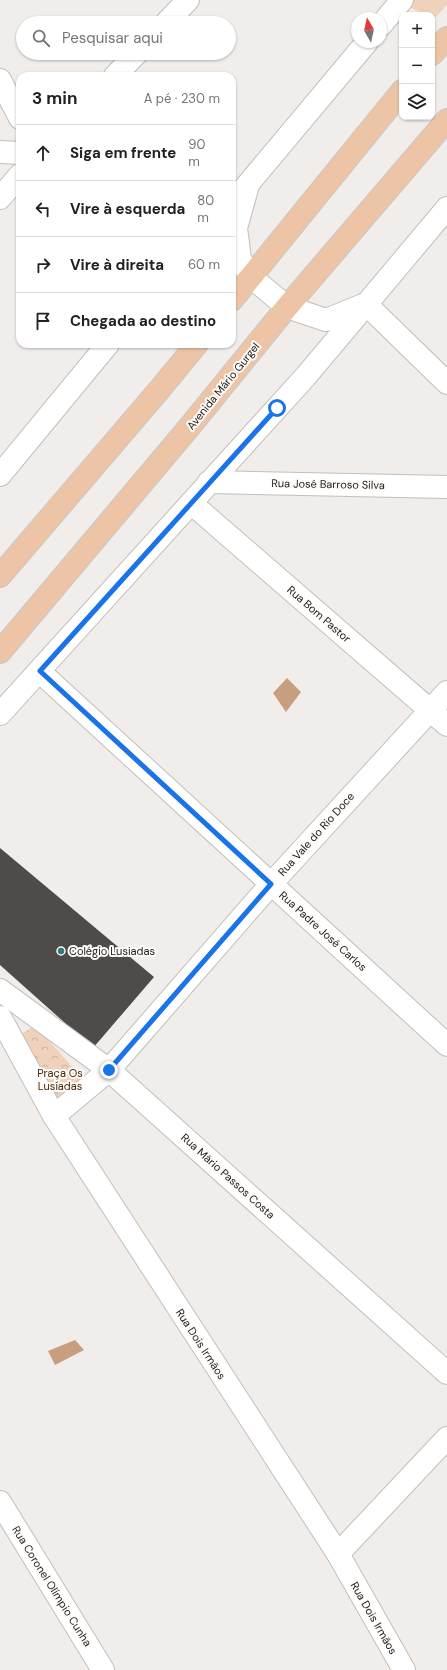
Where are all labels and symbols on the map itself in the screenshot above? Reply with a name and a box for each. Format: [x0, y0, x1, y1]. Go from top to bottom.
north arrow [351, 12, 387, 48]
street label: Avenida Mário Gurgel [184, 340, 262, 432]
route start [268, 399, 286, 417]
street label: Rua José Barroso Silva [271, 476, 385, 492]
street label: Rua Bom Pastor [284, 583, 354, 645]
street label: Rua Vale do Rio Doce [275, 789, 357, 879]
street label: Rua Padre José Carlos [276, 888, 370, 974]
place label: Colégio Lusiadas [69, 944, 155, 958]
marker: Colégio Lusiadas [56, 946, 66, 956]
route end [100, 1061, 118, 1079]
park label: Praça Os Lusíadas [37, 1066, 83, 1093]
street label: Rua Mário Passos Costa [178, 1130, 278, 1222]
street label: Rua Dois Irmãos [173, 1306, 229, 1382]
street label: Rua Coronel Olímpio Cunha [9, 1523, 95, 1649]
street label: Rua Dois Irmãos [348, 1579, 400, 1657]

